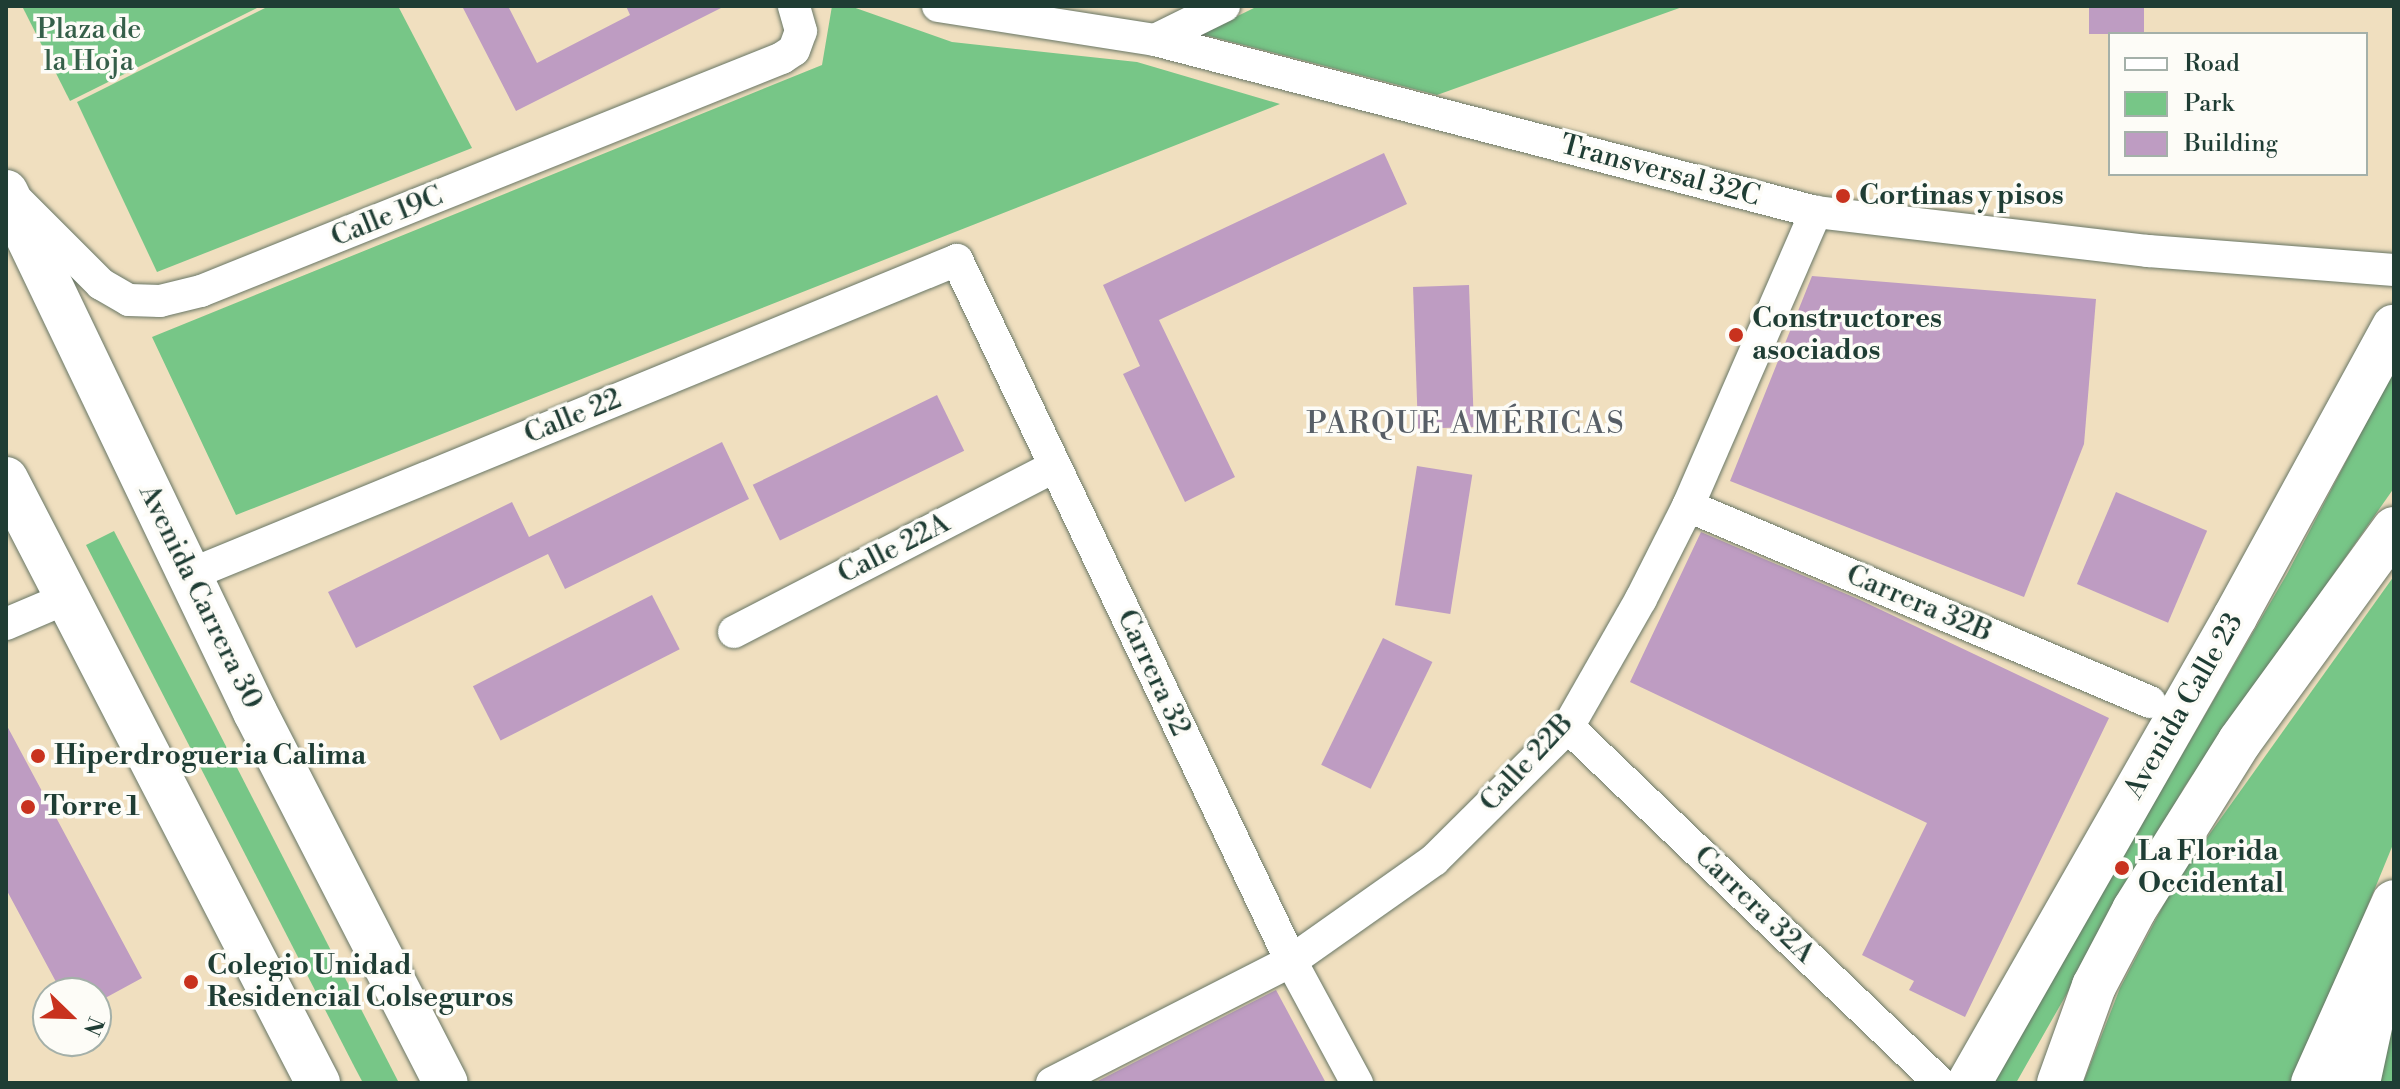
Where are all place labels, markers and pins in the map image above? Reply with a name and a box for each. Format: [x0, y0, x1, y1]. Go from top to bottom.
place label: Cortinas y pisos [1859, 179, 2064, 213]
marker: Cortinas y pisos [1834, 187, 1852, 205]
place label: Constructores asociados [1752, 302, 1942, 368]
marker: Constructores asociados [1727, 326, 1745, 344]
place label: Hiperdrogueria Calima [54, 739, 366, 773]
marker: Hiperdrogueria Calima [29, 747, 47, 765]
place label: Torre 1 [44, 790, 140, 824]
marker: Torre 1 [19, 798, 37, 816]
place label: La Florida Occidental [2138, 835, 2284, 901]
marker: La Florida Occidental [2113, 859, 2131, 877]
place label: Colegio Unidad Residencial Colseguros [207, 949, 514, 1015]
marker: Colegio Unidad Residencial Colseguros [182, 973, 200, 991]

